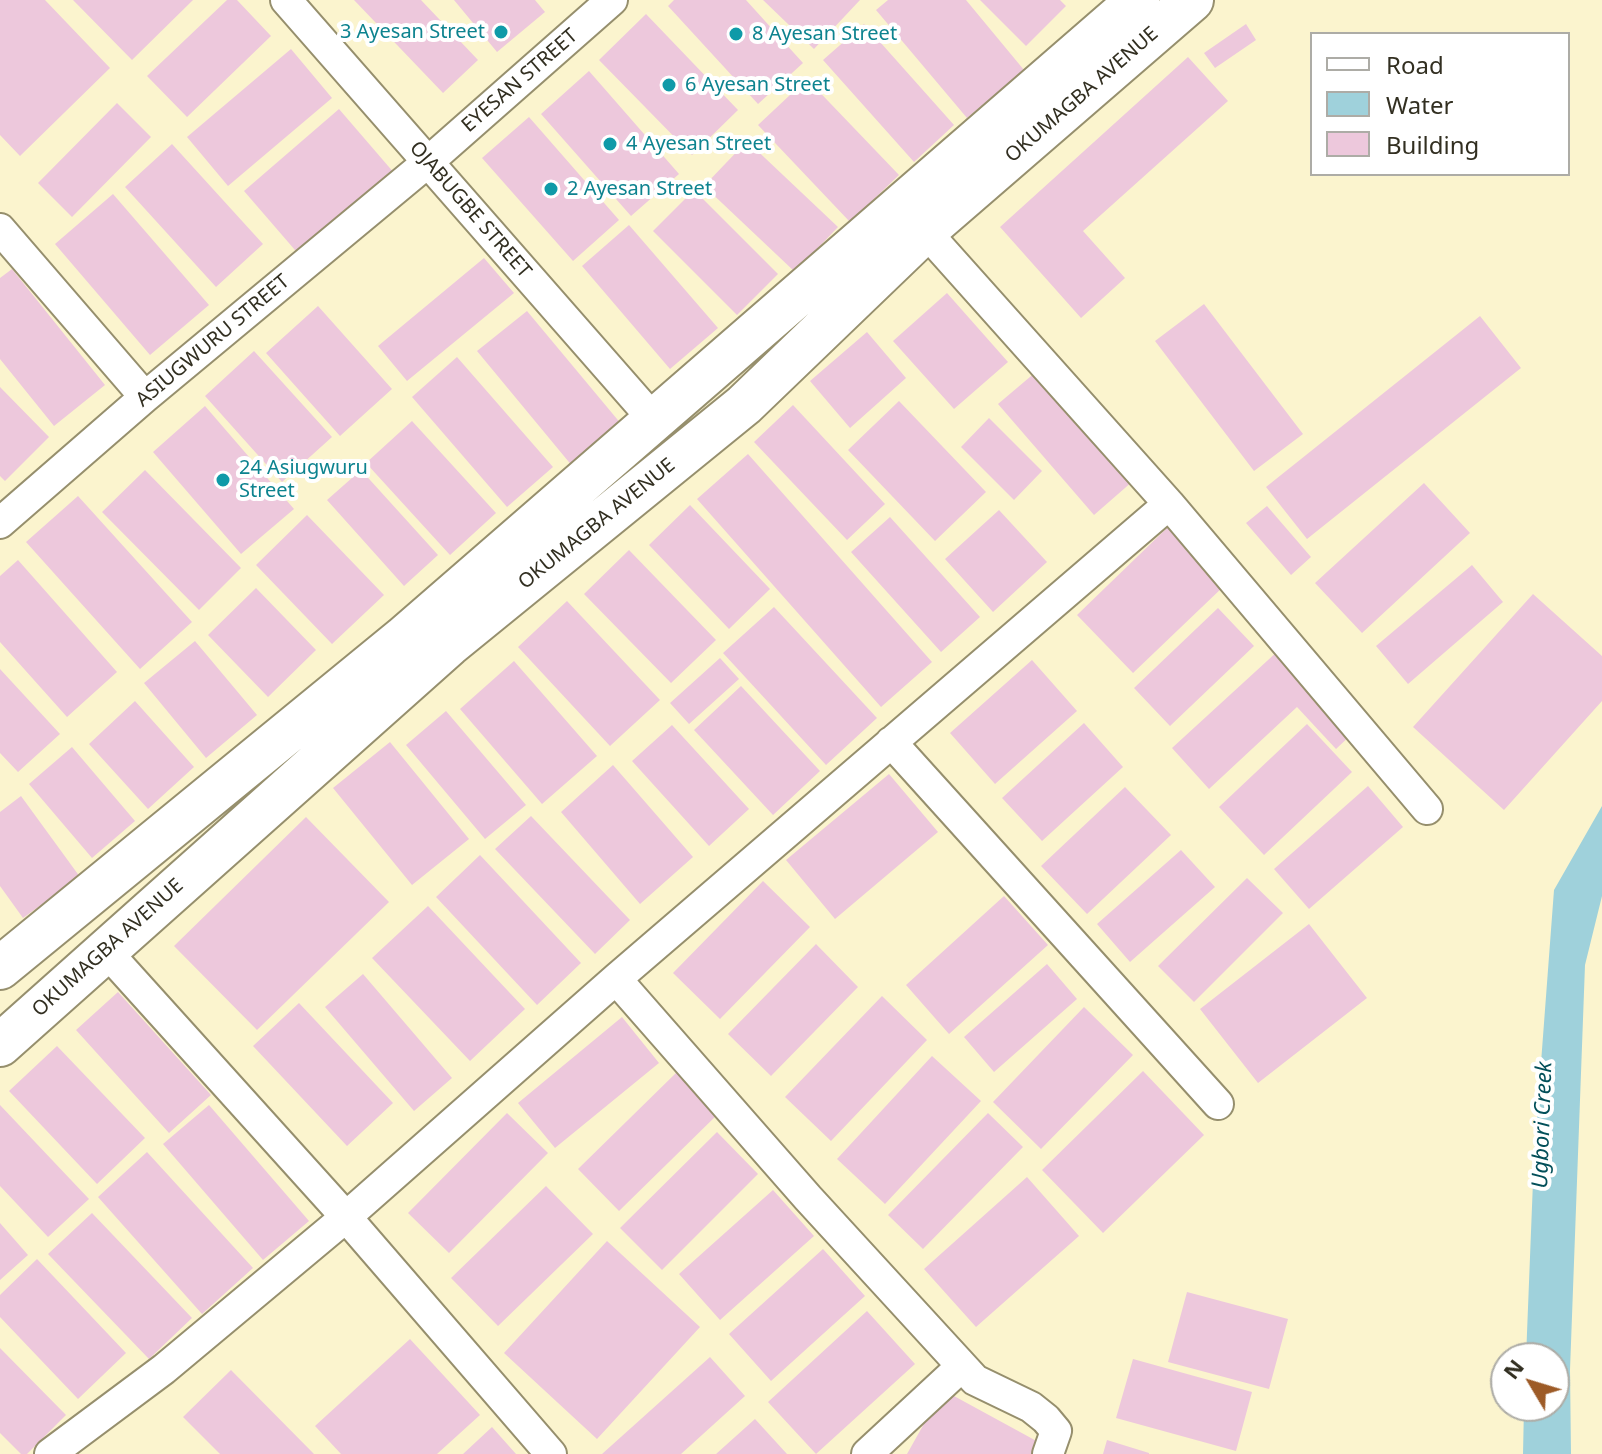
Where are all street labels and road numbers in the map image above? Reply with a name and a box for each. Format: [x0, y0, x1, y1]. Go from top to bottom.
street label: OKUMAGBA AVENUE [1001, 22, 1163, 168]
street label: EYESAN STREET [457, 24, 583, 138]
street label: OJABUGBE STREET [404, 137, 536, 283]
street label: ASIUGWURU STREET [131, 270, 295, 412]
street label: OKUMAGBA AVENUE [514, 453, 680, 595]
street label: OKUMAGBA AVENUE [28, 874, 188, 1022]

